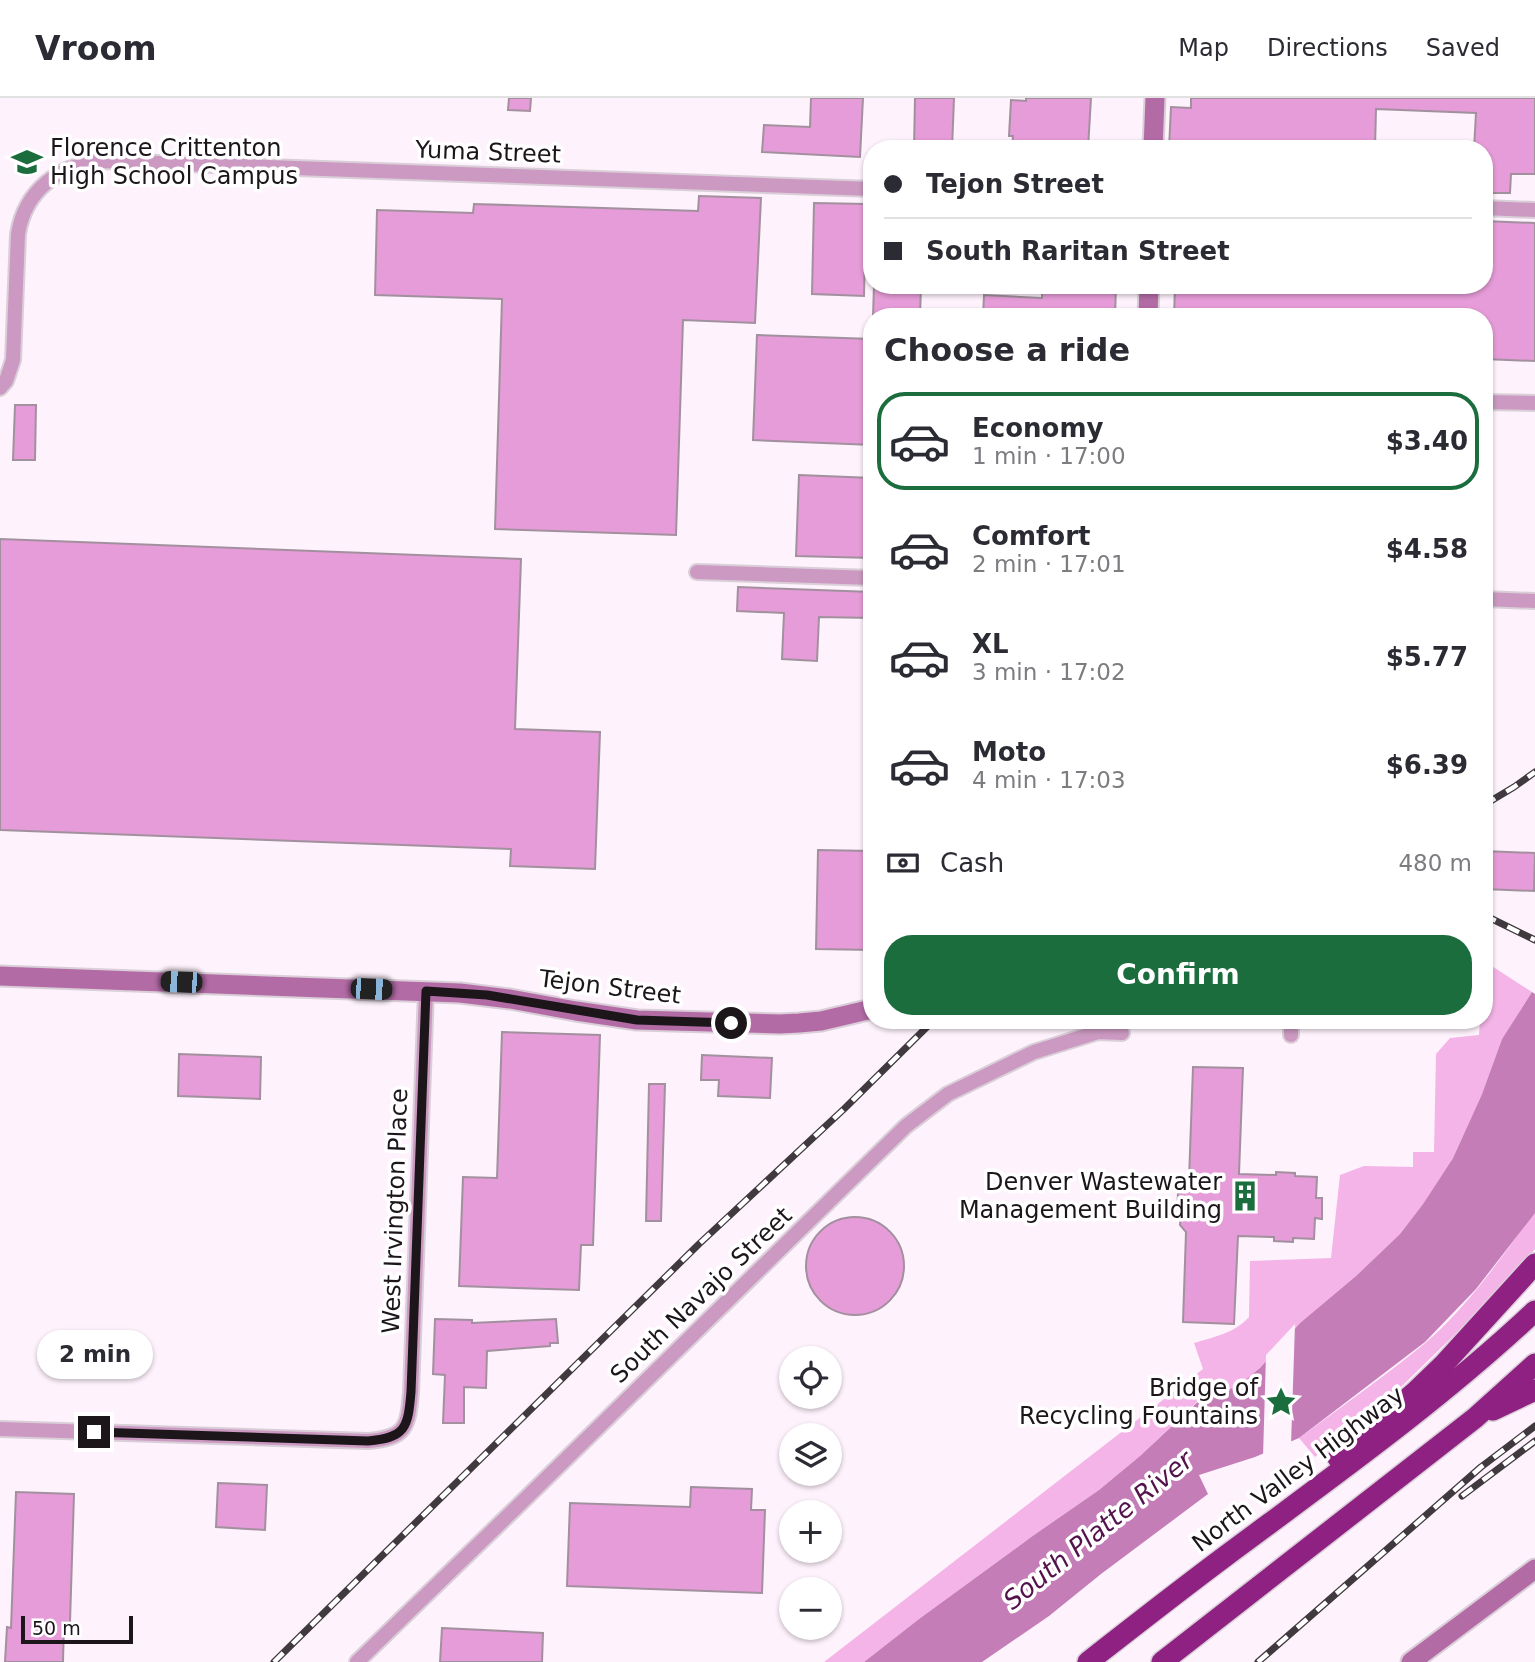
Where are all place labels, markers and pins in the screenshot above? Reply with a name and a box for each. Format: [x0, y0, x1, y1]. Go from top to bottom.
place label: Florence Crittenton High School Campus [50, 134, 298, 190]
school or university icon: Florence Crittenton High School Campus [10, 145, 44, 179]
place label: Denver Wastewater Management Building [959, 1168, 1222, 1224]
building icon: Denver Wastewater Management Building [1228, 1179, 1262, 1213]
place label: Bridge of Recycling Fountains [1019, 1374, 1259, 1430]
place icon: Bridge of Recycling Fountains [1264, 1385, 1298, 1419]

